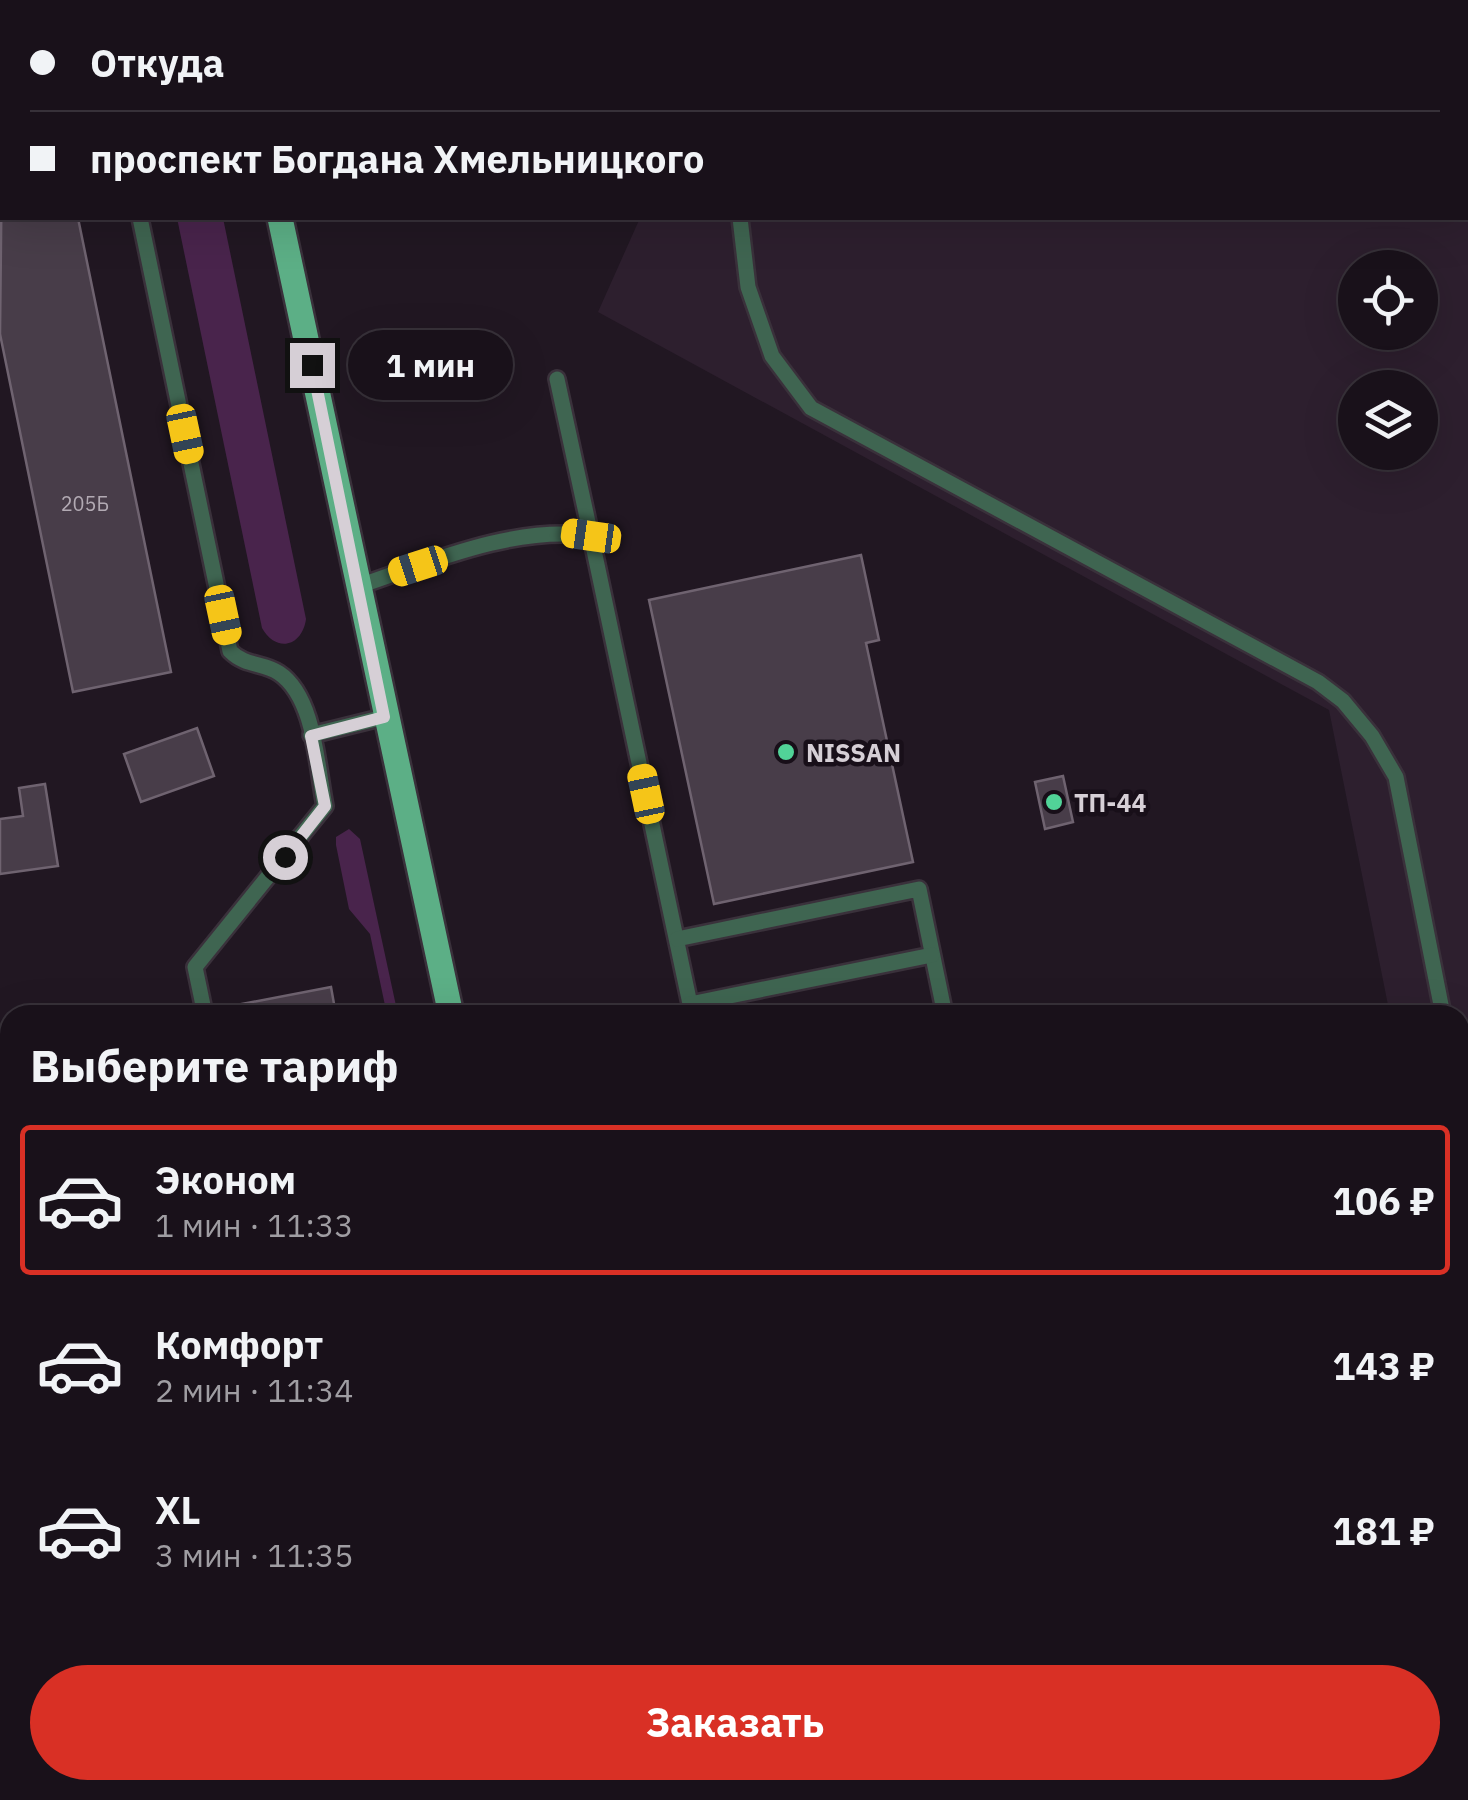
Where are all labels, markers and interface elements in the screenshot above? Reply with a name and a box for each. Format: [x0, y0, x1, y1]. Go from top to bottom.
text: Откуда [90, 38, 224, 87]
text: проспект Богдана Хмельницкого [90, 134, 704, 183]
map controls [1338, 250, 1438, 470]
button: locate [1338, 250, 1438, 350]
callout: 1 мин [347, 330, 512, 400]
route end [290, 343, 335, 388]
text: 1 мин [386, 344, 475, 386]
button: layers [1338, 370, 1438, 470]
car [164, 402, 206, 466]
house number: 205Б [61, 490, 109, 517]
car [559, 517, 623, 555]
car [385, 542, 451, 590]
car [202, 583, 244, 647]
place label: NISSAN [806, 736, 901, 769]
marker: NISSAN [775, 741, 797, 763]
car [625, 762, 667, 826]
place label: ТП-44 [1074, 786, 1146, 819]
marker: ТП-44 [1043, 791, 1065, 813]
route start [263, 835, 308, 880]
text: Выберите тариф [30, 1036, 399, 1094]
icon: car [35, 1155, 125, 1245]
text: Эконом [155, 1155, 296, 1204]
text: 106 ₽ [1333, 1176, 1435, 1225]
text: 1 мин · 11:33 [155, 1204, 353, 1246]
icon: car [35, 1320, 125, 1410]
text: Комфорт [155, 1320, 323, 1369]
text: 143 ₽ [1333, 1341, 1435, 1390]
text: 2 мин · 11:34 [155, 1369, 353, 1411]
icon: car [35, 1485, 125, 1575]
text: XL [155, 1485, 201, 1534]
text: 181 ₽ [1333, 1506, 1435, 1555]
text: 3 мин · 11:35 [155, 1534, 353, 1576]
button: Заказать [30, 1665, 1440, 1780]

